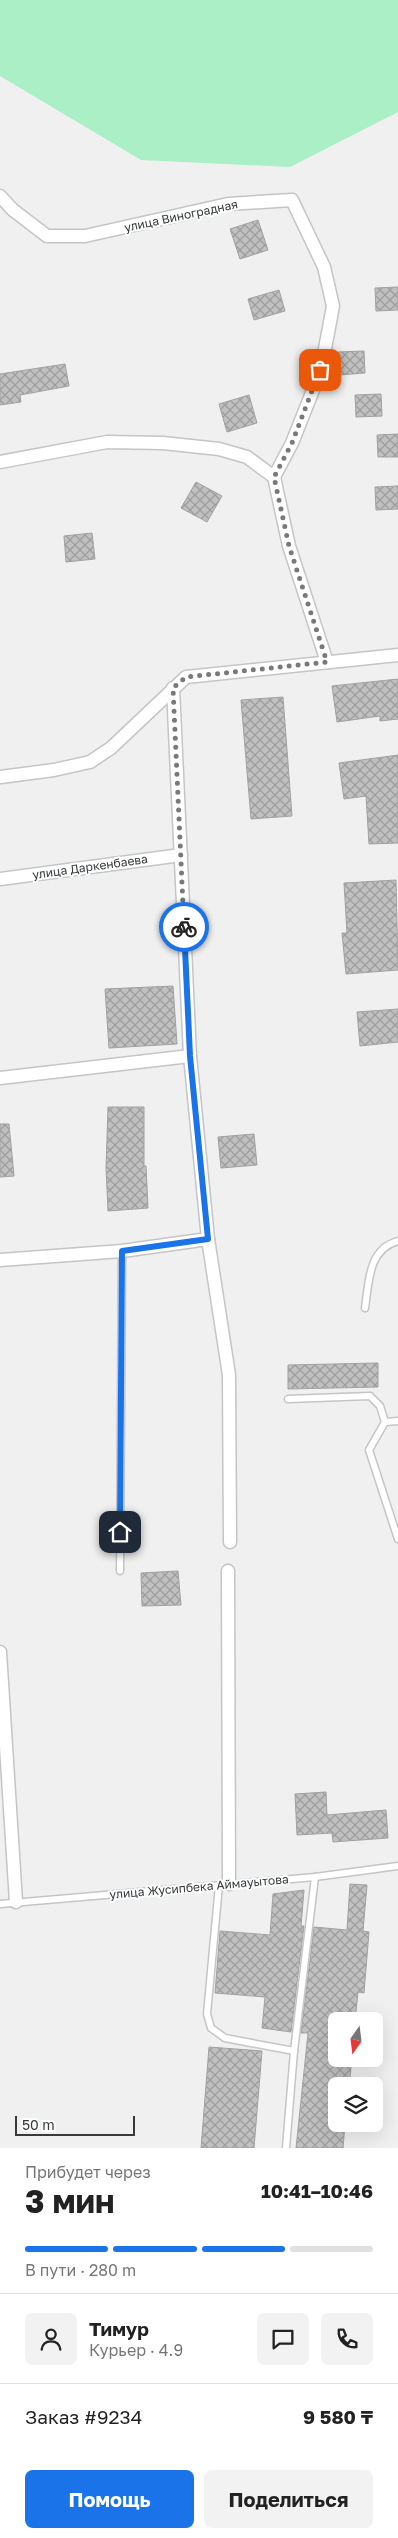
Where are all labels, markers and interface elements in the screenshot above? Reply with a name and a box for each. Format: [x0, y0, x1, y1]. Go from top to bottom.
street label: улица Виноградная [123, 196, 239, 235]
pin [299, 349, 341, 391]
icon: bag [306, 356, 334, 384]
street label: улица Даркенбаева [31, 851, 149, 882]
courier [159, 902, 209, 952]
icon: bike [170, 913, 198, 941]
pin [99, 1511, 141, 1553]
icon: home [106, 1518, 134, 1546]
street label: улица Жусипбека Аймауытова [109, 1871, 289, 1902]
north arrow [328, 2012, 382, 2068]
map controls [328, 2012, 383, 2132]
button: layers [328, 2077, 383, 2132]
scale bar [15, 2113, 135, 2136]
text: 50 m [22, 2116, 55, 2133]
text: Прибудет через [25, 2162, 151, 2182]
text: 10:41–10:46 [261, 2179, 373, 2202]
text: 3 мин [25, 2182, 115, 2220]
text: В пути · 280 m [25, 2260, 136, 2280]
button: person [25, 2313, 77, 2365]
button: chat [257, 2313, 309, 2365]
button: phone [321, 2313, 373, 2365]
text: Тимур [89, 2317, 149, 2340]
text: Курьер · 4.9 [89, 2340, 183, 2360]
text: Заказ #9234 [25, 2405, 142, 2428]
text: 9 580 ₸ [303, 2405, 373, 2428]
button: Помощь [25, 2470, 194, 2528]
button: Поделиться [204, 2470, 373, 2528]

